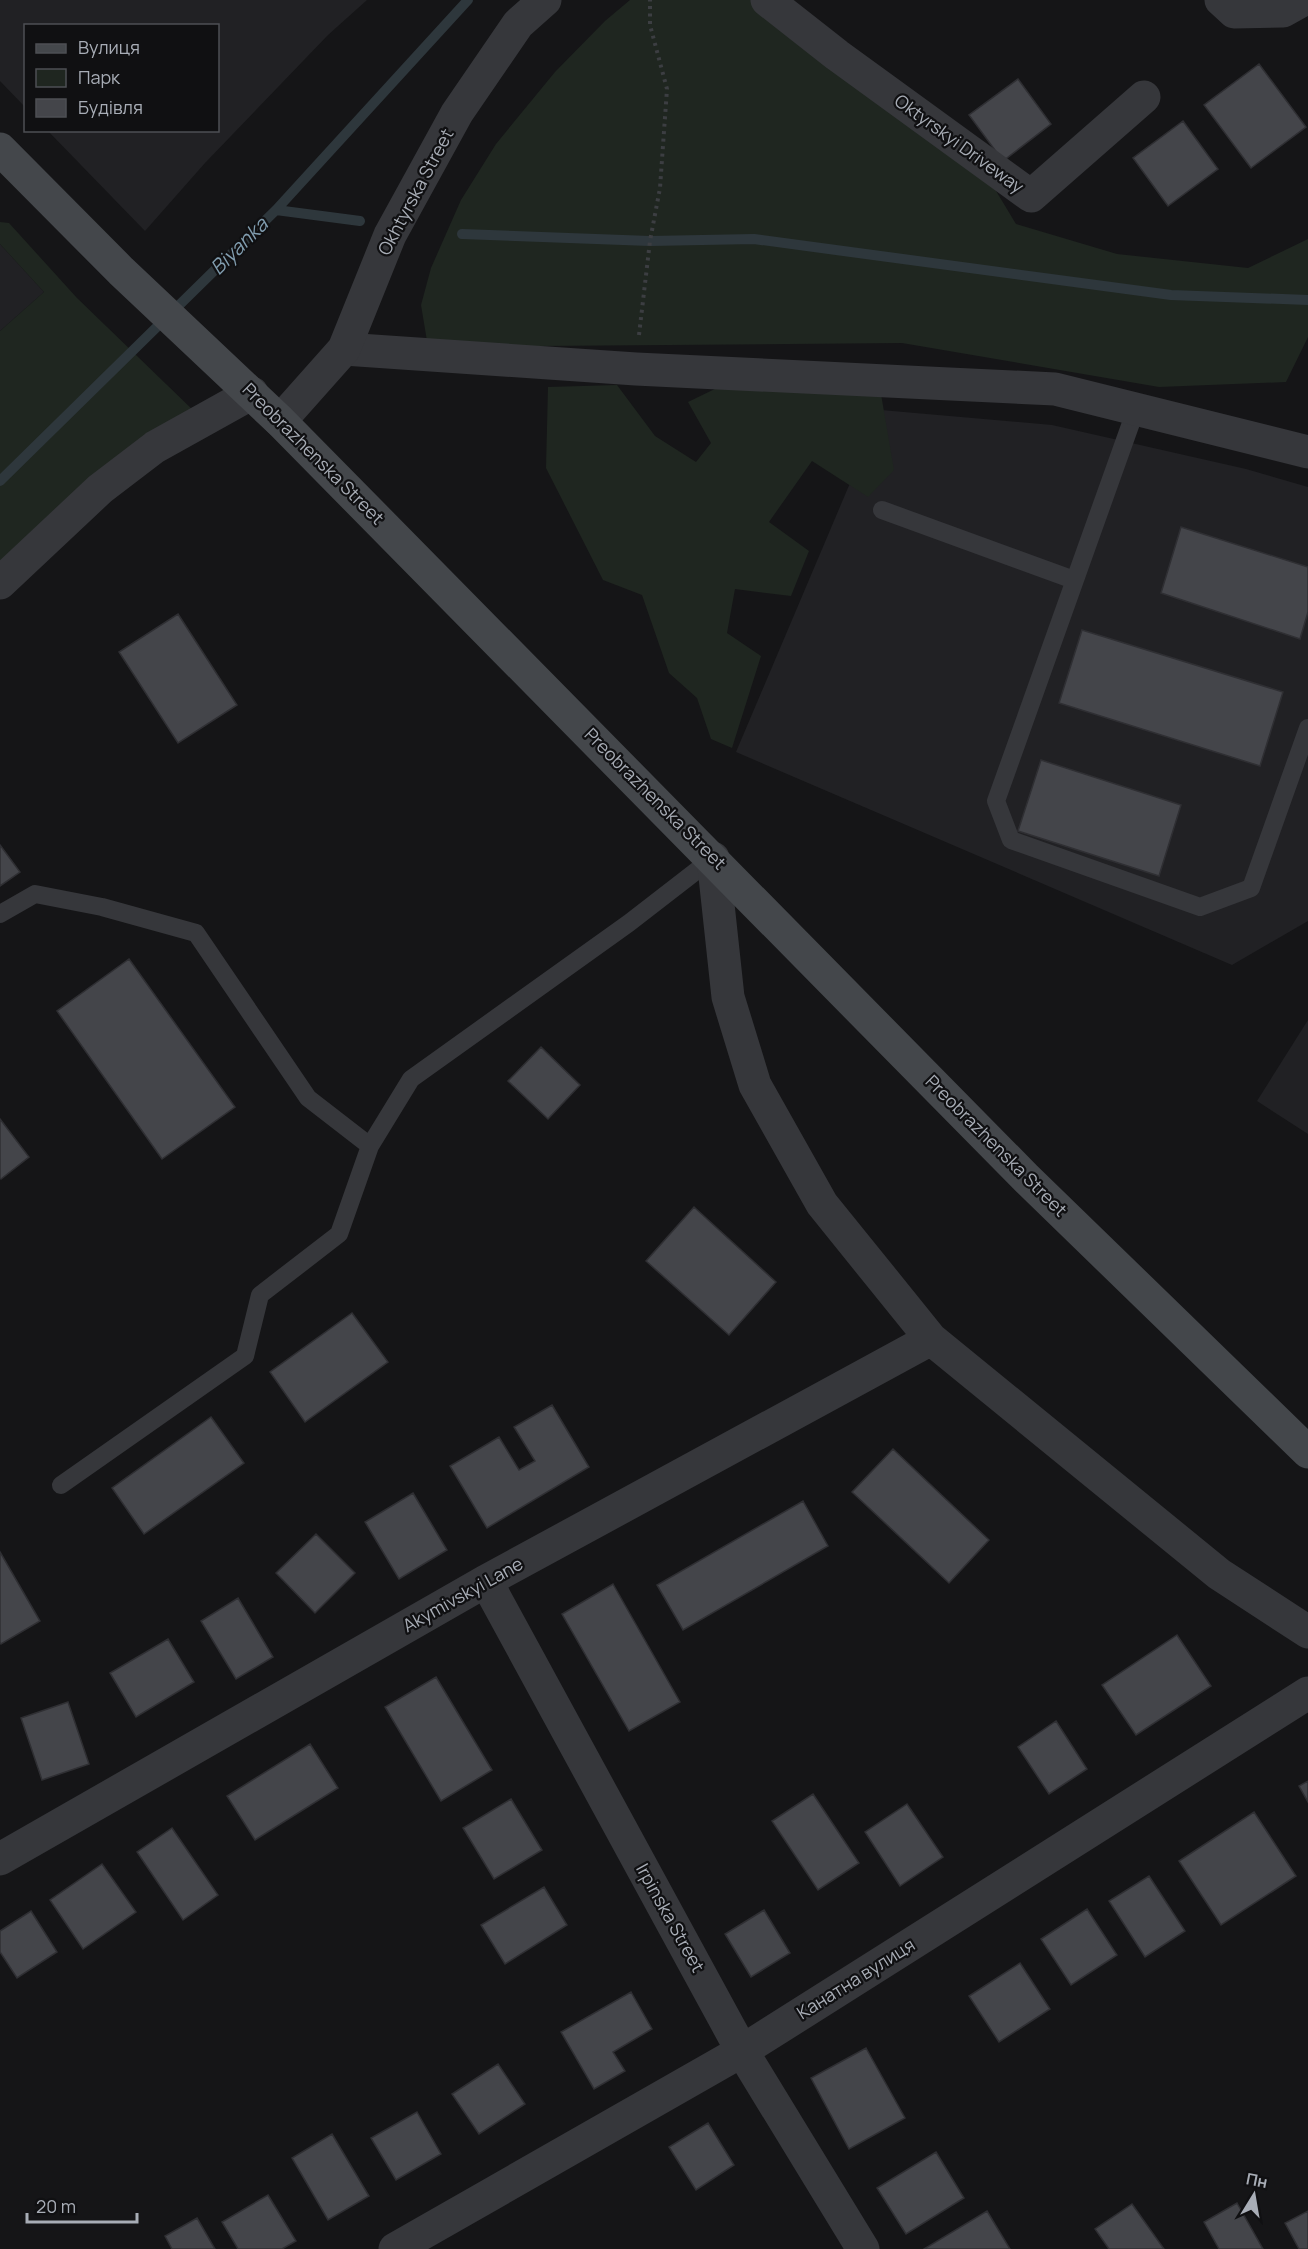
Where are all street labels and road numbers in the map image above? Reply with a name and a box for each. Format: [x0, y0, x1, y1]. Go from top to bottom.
street label: Oktyrskyi Driveway [890, 88, 1029, 198]
street label: Okhtyrska Street [372, 124, 459, 259]
street label: Preobrazhenska Street [238, 377, 390, 529]
street label: Preobrazhenska Street [580, 722, 732, 874]
street label: Preobrazhenska Street [921, 1069, 1073, 1221]
street label: Akymivskyi Lane [398, 1551, 527, 1637]
street label: Irpinska Street [631, 1859, 711, 1976]
street label: Канатна вулиця [792, 1932, 919, 2024]

